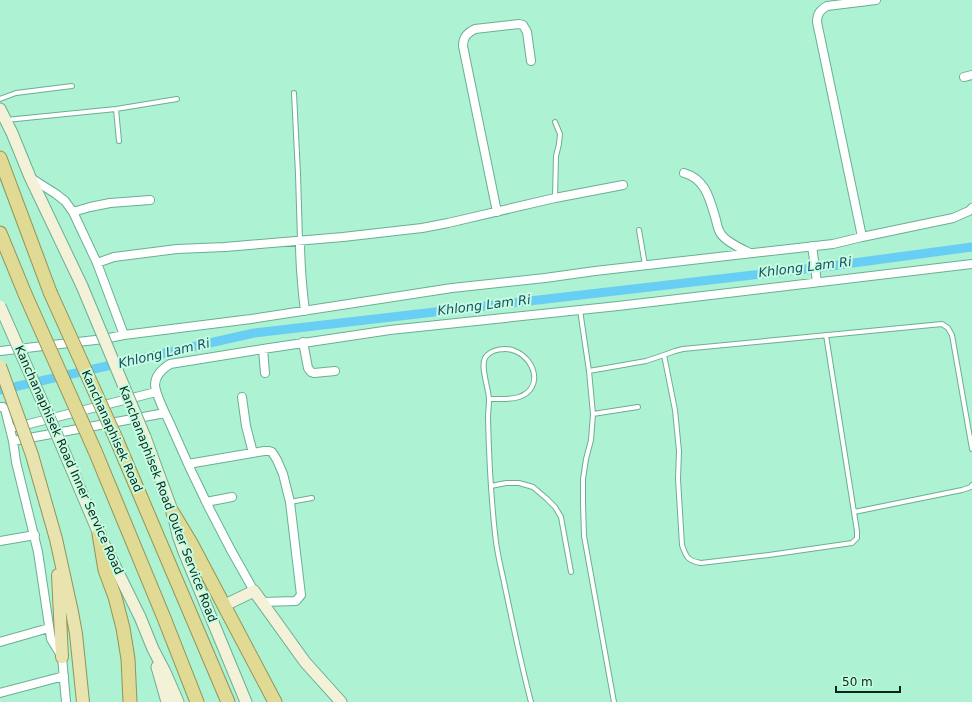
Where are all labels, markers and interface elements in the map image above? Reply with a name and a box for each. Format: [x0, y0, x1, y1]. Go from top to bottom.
water label: Khlong Lam Ri [758, 254, 853, 280]
water label: Khlong Lam Ri [437, 292, 532, 318]
water label: Khlong Lam Ri [117, 335, 212, 371]
street label: Kanchanaphisek Road Inner Service Road [12, 343, 126, 577]
street label: Kanchanaphisek Road [79, 368, 145, 494]
street label: Kanchanaphisek Road Outer Service Road [116, 384, 220, 624]
scale bar [836, 668, 900, 694]
text: 50 m [842, 675, 873, 689]

